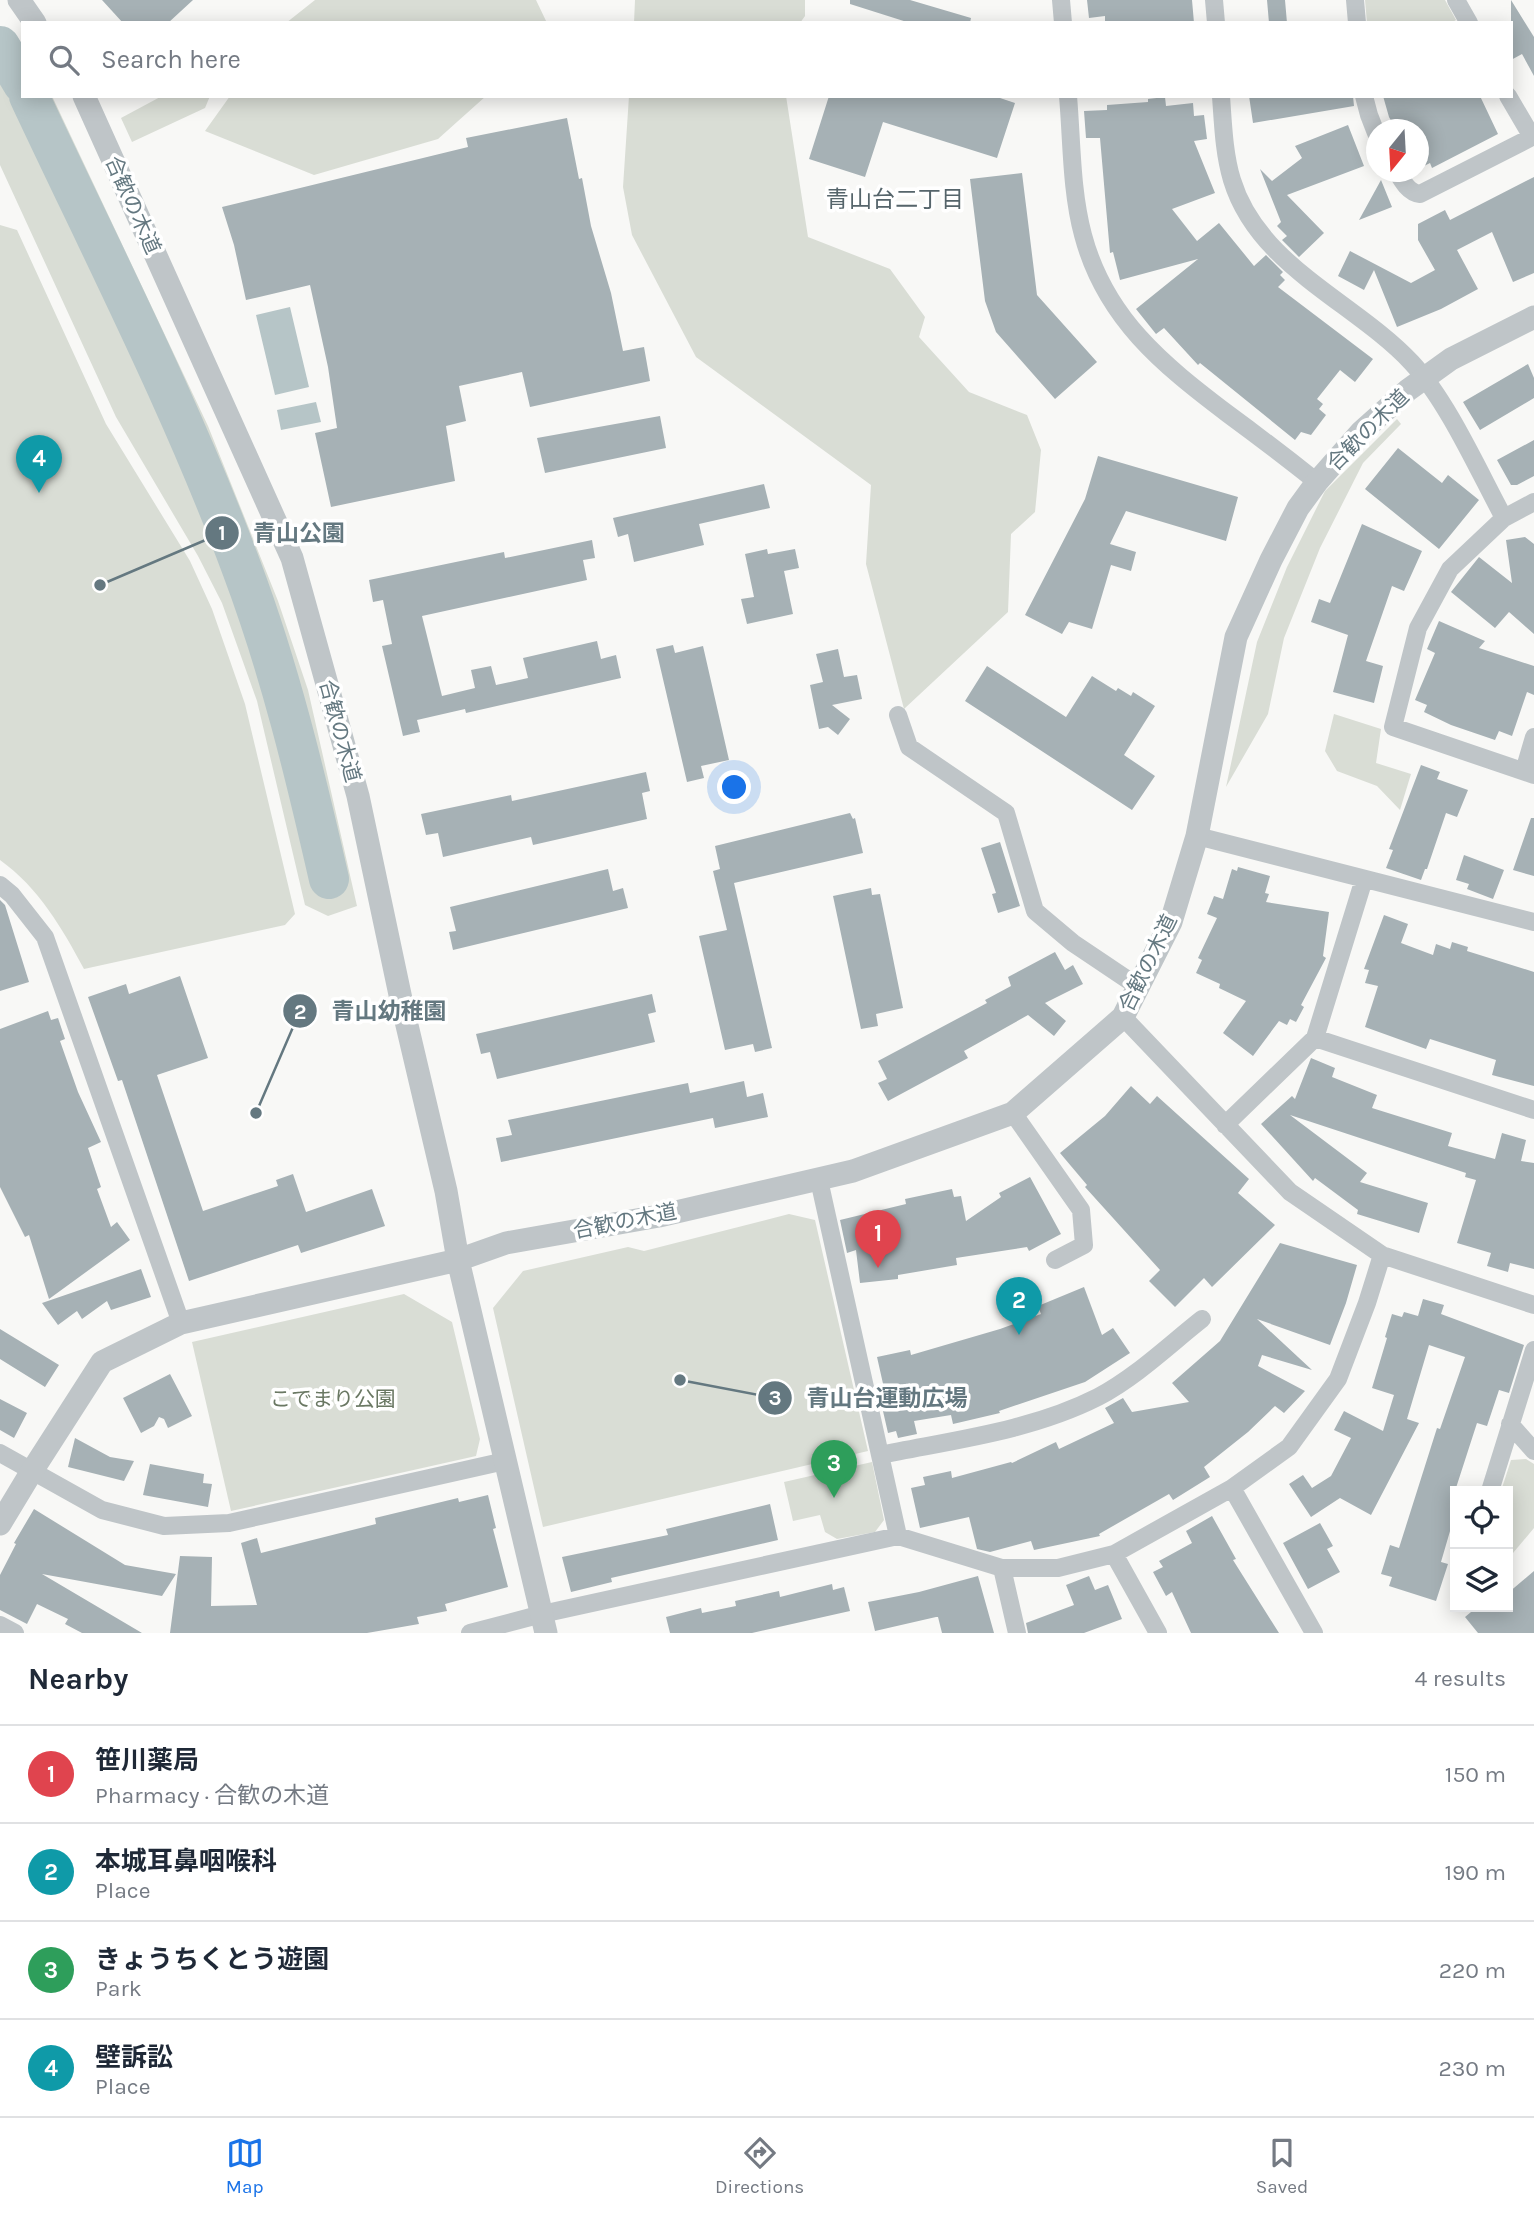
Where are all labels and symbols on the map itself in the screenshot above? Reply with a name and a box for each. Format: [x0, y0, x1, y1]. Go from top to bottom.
north arrow [1366, 119, 1429, 182]
street label: 合歓の木道 [101, 152, 165, 258]
district label: 青山台二丁目 [826, 186, 964, 213]
street label: 合歓の木道 [1322, 384, 1414, 476]
pin: 4 [16, 435, 62, 493]
callout: 青山公園 [204, 511, 359, 555]
text: 青山公園 [253, 520, 345, 547]
text: 1 [218, 521, 226, 545]
street label: 合歓の木道 [315, 677, 365, 785]
your location [717, 770, 751, 804]
street label: 合歓の木道 [1114, 911, 1182, 1015]
callout: 青山幼稚園 [282, 989, 460, 1033]
text: 青山幼稚園 [332, 998, 447, 1025]
text: 2 [294, 1000, 306, 1024]
street label: 合歓の木道 [571, 1199, 679, 1243]
pin: 1 [855, 1210, 901, 1268]
pin: 2 [996, 1277, 1042, 1335]
callout: 青山台運動広場 [757, 1376, 981, 1420]
text: 青山台運動広場 [807, 1385, 968, 1412]
text: 3 [768, 1386, 782, 1410]
park label: こでまり公園 [270, 1387, 396, 1411]
pin: 3 [811, 1440, 857, 1498]

